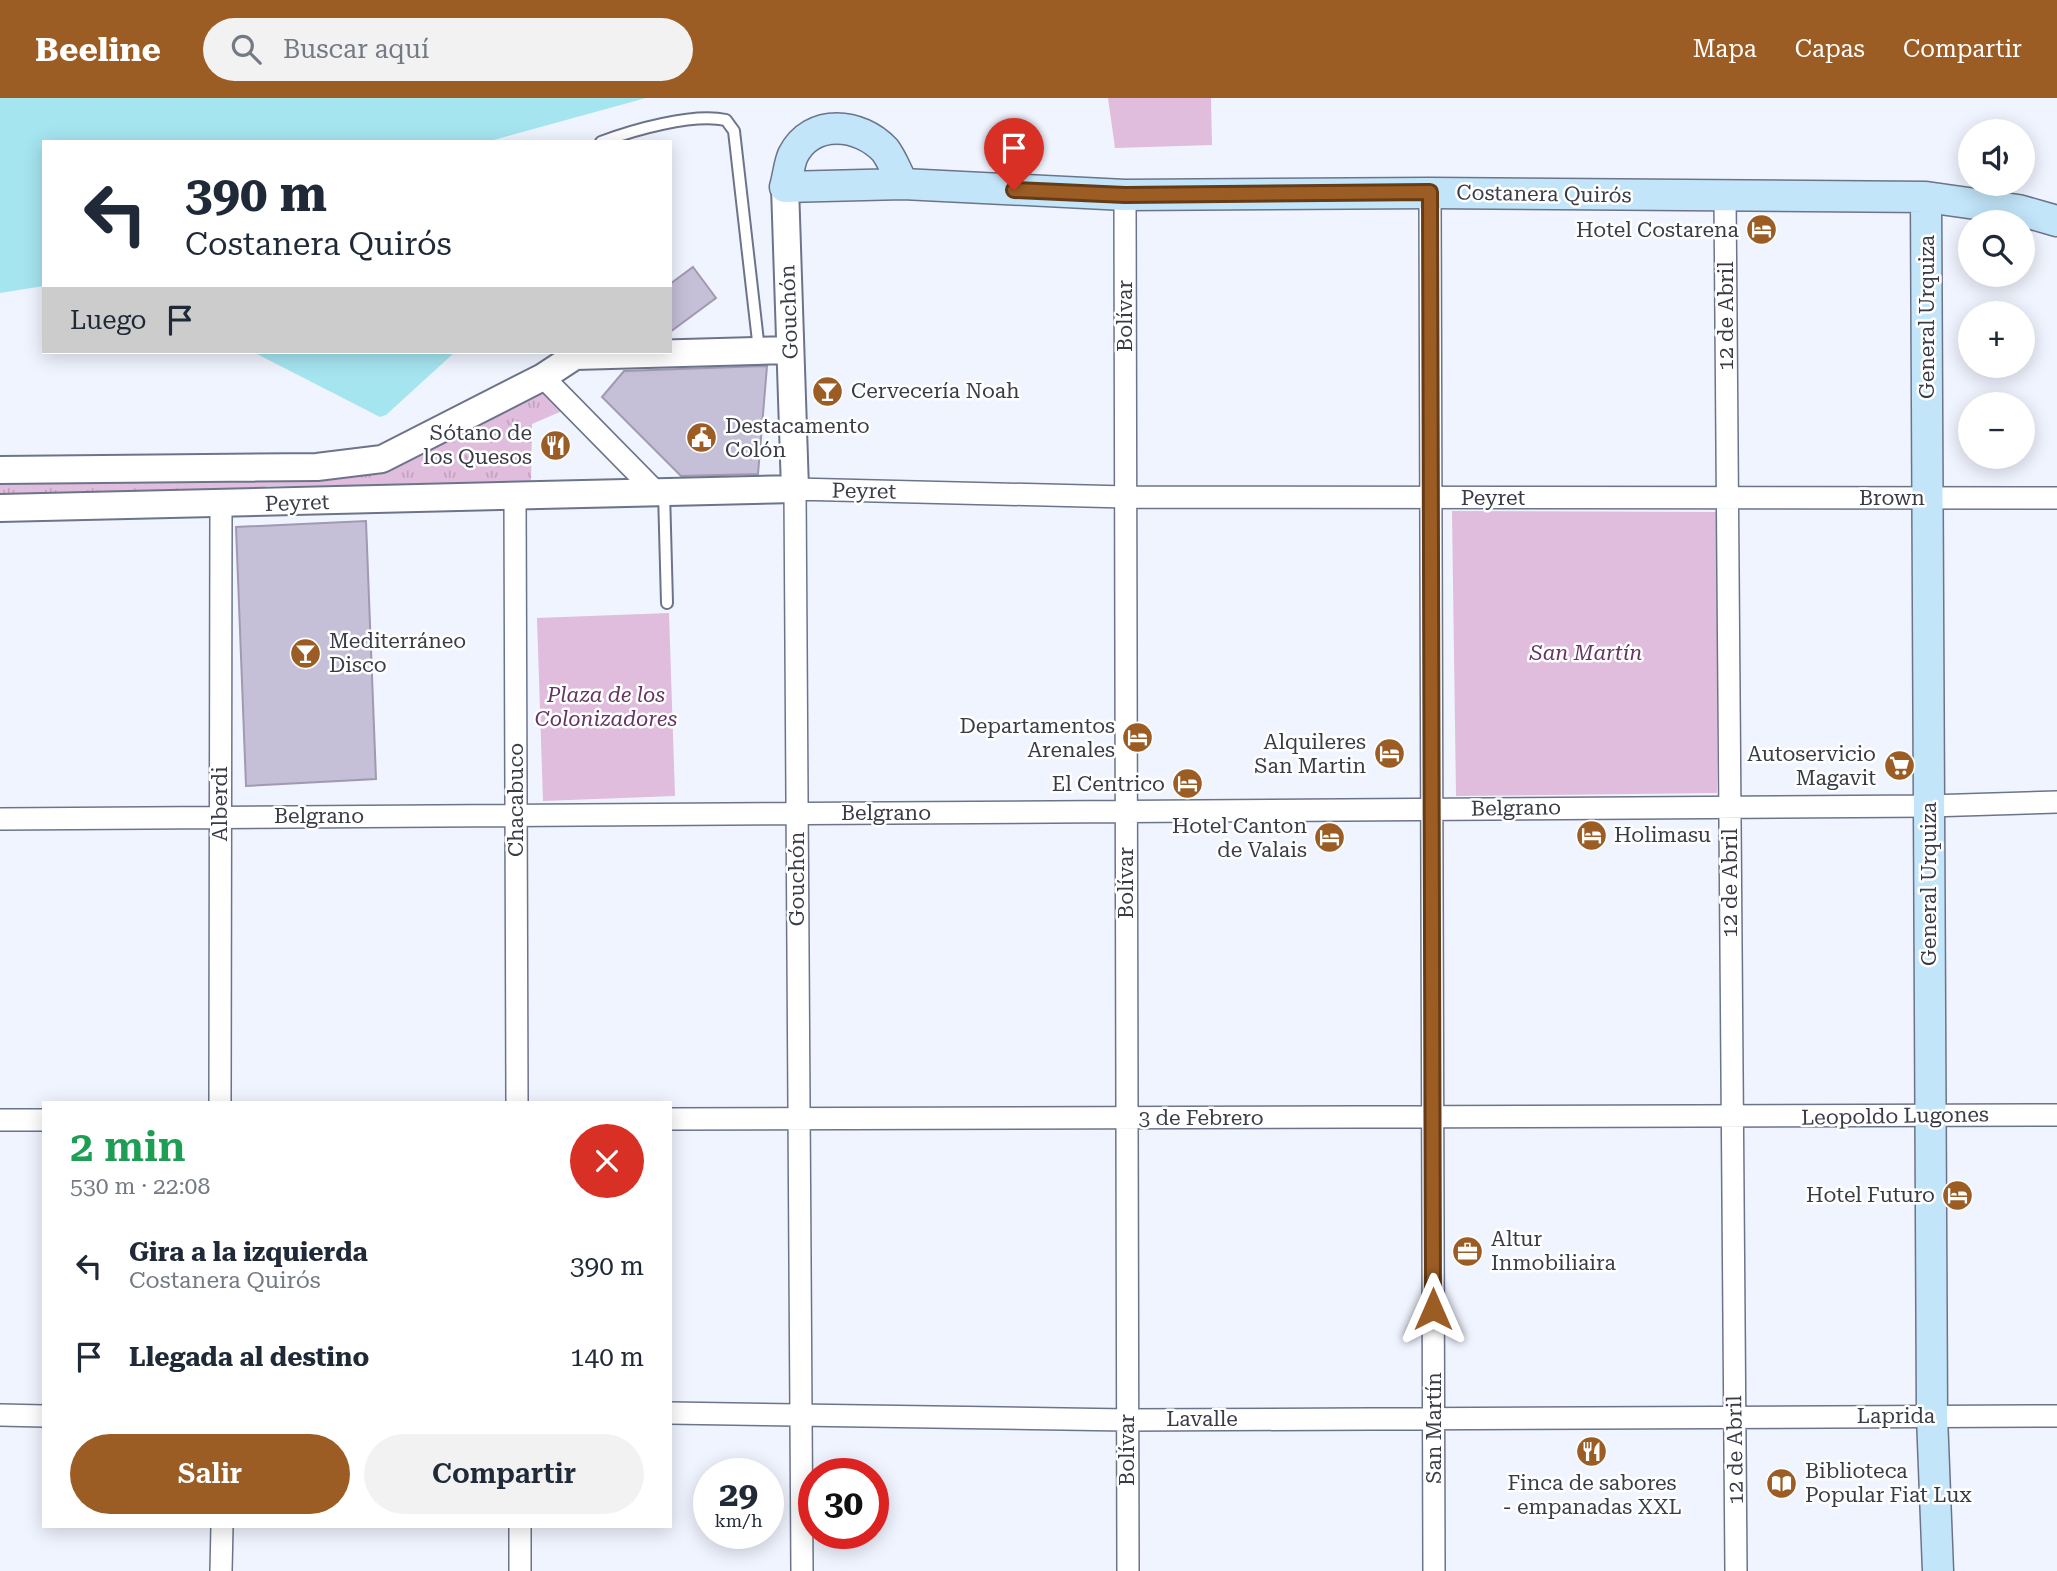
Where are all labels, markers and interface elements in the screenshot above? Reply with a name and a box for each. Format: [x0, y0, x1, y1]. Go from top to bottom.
search box [203, 18, 693, 81]
text: Beeline [35, 30, 161, 69]
icon: search [227, 30, 265, 68]
text: Buscar aquí [283, 34, 429, 64]
text: Mapa [1693, 35, 1757, 63]
text: Capas [1795, 35, 1865, 63]
text: Compartir [1903, 35, 2022, 63]
pin [984, 118, 1044, 190]
map controls [1958, 119, 2035, 469]
button: sound [1958, 119, 2035, 196]
icon: arrive [995, 129, 1033, 167]
text: 390 m [185, 166, 327, 223]
icon: left [70, 168, 161, 259]
street label: Costanera Quirós [1456, 180, 1632, 208]
button: search [1958, 210, 2035, 287]
hotel icon: Hotel Costarena [1745, 213, 1779, 247]
place label: Hotel Costarena [1576, 218, 1740, 242]
text: Costanera Quirós [185, 225, 452, 263]
street label: General Urquiza [1915, 234, 1939, 399]
street label: 12 de Abril [1714, 261, 1738, 371]
street label: Gouchón [775, 264, 803, 360]
street label: Bolívar [1113, 280, 1137, 352]
icon: arrive [161, 301, 199, 339]
button: + [1958, 301, 2035, 378]
text: Luego [70, 305, 147, 335]
bar icon: Cervecería Noah [811, 374, 845, 408]
place label: Cervecería Noah [851, 379, 1020, 403]
button: − [1958, 392, 2035, 469]
place label: Destacamento Colón [725, 414, 870, 462]
place label: Sótano de los Quesos [423, 421, 532, 469]
public building icon: Destacamento Colón [685, 421, 719, 455]
restaurant icon: Sótano de los Quesos [538, 428, 572, 462]
street label: Peyret [832, 478, 897, 504]
street label: Peyret [1461, 486, 1525, 510]
street label: Brown [1859, 486, 1925, 510]
street label: Peyret [264, 490, 330, 516]
place label: Mediterráneo Disco [329, 629, 466, 677]
bar icon: Mediterráneo Disco [289, 636, 323, 670]
park label: San Martín [1529, 641, 1642, 665]
park label: Plaza de los Colonizadores [535, 683, 678, 731]
place label: Departamentos Arenales [959, 714, 1115, 762]
hotel icon: Departamentos Arenales [1121, 721, 1155, 755]
place label: Alquileres San Martin [1254, 730, 1366, 778]
hotel icon: Alquileres San Martin [1372, 737, 1406, 771]
place label: Autoservicio Magavit [1747, 742, 1876, 790]
street label: Chacabuco [504, 743, 528, 857]
supermarket icon: Autoservicio Magavit [1882, 749, 1916, 783]
street label: Alberdi [208, 766, 232, 842]
hotel icon: El Centrico [1171, 767, 1205, 801]
place label: El Centrico [1052, 772, 1165, 796]
street label: Belgrano [1471, 795, 1561, 821]
street label: Belgrano [841, 801, 931, 825]
street label: General Urquiza [1917, 801, 1941, 966]
street label: Belgrano [274, 804, 364, 828]
place label: Hotel Canton de Valais [1172, 814, 1307, 862]
hotel icon: Holimasu [1574, 818, 1608, 852]
hotel icon: Hotel Canton de Valais [1313, 821, 1347, 855]
place label: Holimasu [1614, 823, 1711, 847]
street label: 12 de Abril [1718, 828, 1742, 938]
street label: Gouchón [785, 831, 809, 926]
street label: Bolívar [1114, 847, 1138, 919]
street label: Leopoldo Lugones [1801, 1102, 1989, 1130]
street label: 3 de Febrero [1138, 1106, 1264, 1130]
text: 2 min [70, 1122, 186, 1171]
button: close [570, 1124, 644, 1198]
text: 530 m · 22:08 [70, 1173, 210, 1200]
hotel icon: Hotel Futuro [1941, 1178, 1975, 1212]
place label: Hotel Futuro [1806, 1183, 1935, 1207]
place label: Altur Inmobiliaira [1491, 1227, 1616, 1275]
office icon: Altur Inmobiliaira [1451, 1234, 1485, 1268]
text: Gira a la izquierda [129, 1237, 368, 1267]
icon: left [70, 1247, 108, 1285]
text: 390 m [570, 1251, 644, 1281]
text: Costanera Quirós [129, 1267, 321, 1294]
position arrow [1396, 1272, 1470, 1346]
icon: arrive [70, 1338, 108, 1376]
text: Llegada al destino [129, 1342, 369, 1372]
text: 140 m [570, 1342, 644, 1372]
street label: San Martín [1422, 1372, 1446, 1484]
street label: 12 de Abril [1722, 1395, 1748, 1505]
street label: Laprida [1857, 1404, 1936, 1428]
street label: Lavalle [1166, 1407, 1238, 1431]
street label: Bolívar [1115, 1414, 1139, 1486]
button: Salir [70, 1434, 350, 1514]
button: Compartir [364, 1434, 644, 1514]
restaurant icon: Finca de sabores - empanadas XXL [1575, 1434, 1609, 1468]
speed limit sign: 30 [798, 1458, 889, 1549]
place label: Biblioteca Popular Fiat Lux [1805, 1459, 1972, 1507]
library icon: Biblioteca Popular Fiat Lux [1765, 1466, 1799, 1500]
place label: Finca de sabores - empanadas XXL [1502, 1471, 1682, 1519]
text: 29 [719, 1474, 758, 1515]
text: km/h [714, 1510, 763, 1531]

